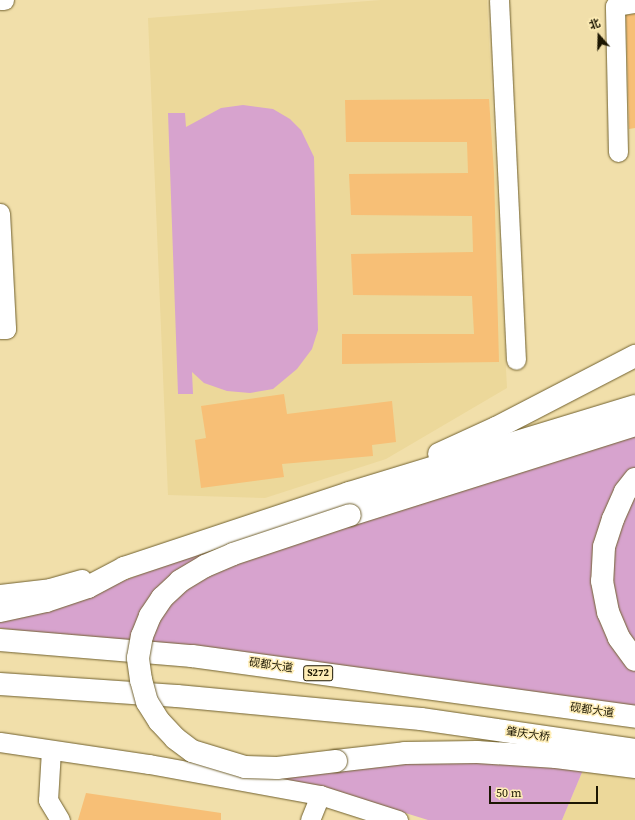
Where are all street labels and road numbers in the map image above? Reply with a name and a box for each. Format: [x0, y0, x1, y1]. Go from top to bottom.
street label: 砚都大道 [248, 656, 294, 676]
road number: S272 [303, 665, 333, 681]
street label: 砚都大道 [569, 701, 615, 721]
street label: 肇庆大桥 [505, 725, 551, 745]

